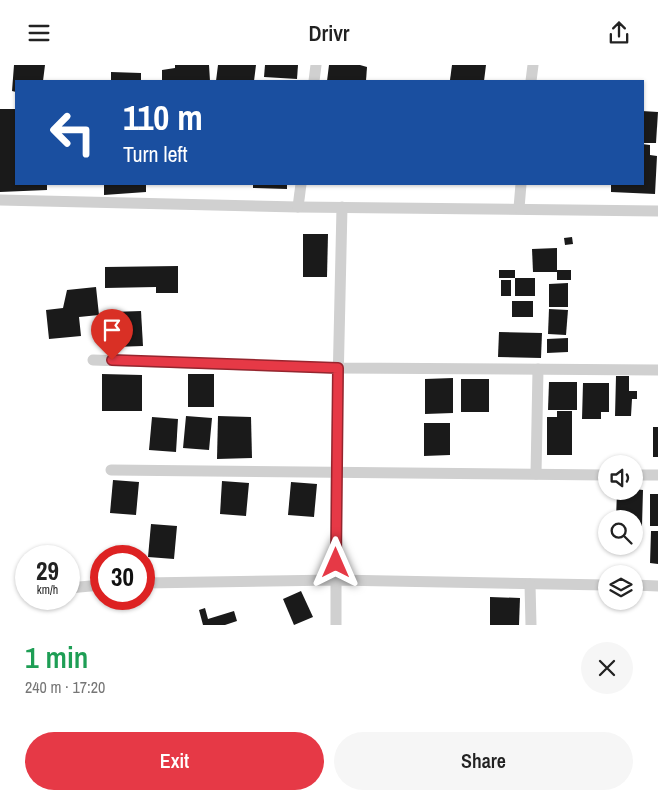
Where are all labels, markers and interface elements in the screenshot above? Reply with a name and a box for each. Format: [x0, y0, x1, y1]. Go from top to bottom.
text: Drivr [308, 18, 350, 48]
icon: menu [25, 19, 53, 47]
icon: share [605, 19, 633, 47]
text: 110 m [123, 94, 203, 141]
icon: left [40, 100, 105, 165]
text: Turn left [123, 139, 188, 169]
pin [91, 309, 133, 360]
icon: arrive [98, 316, 126, 344]
map controls [598, 455, 643, 610]
button: sound [598, 455, 643, 500]
button: search [598, 510, 643, 555]
position arrow [309, 536, 361, 588]
speed limit sign: 30 [90, 545, 155, 610]
text: 29 [36, 554, 59, 588]
button: layers [598, 565, 643, 610]
text: km/h [37, 582, 58, 598]
text: 1 min [25, 637, 88, 677]
button: close [581, 642, 633, 694]
text: 240 m · 17:20 [25, 676, 105, 698]
button: Exit [25, 732, 324, 790]
button: Share [334, 732, 633, 790]

